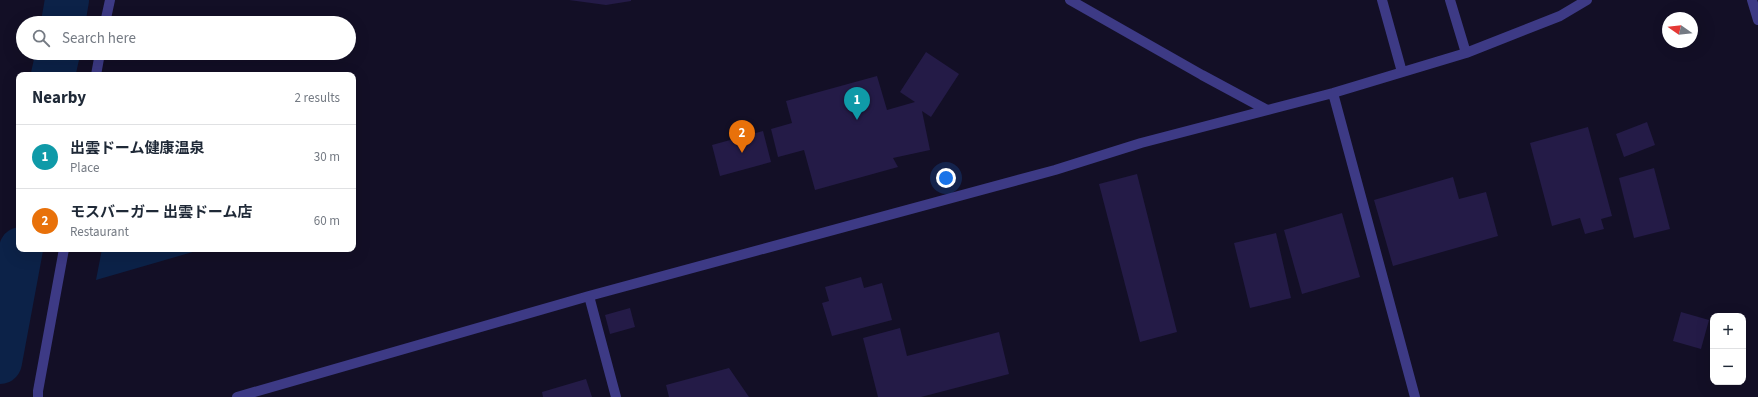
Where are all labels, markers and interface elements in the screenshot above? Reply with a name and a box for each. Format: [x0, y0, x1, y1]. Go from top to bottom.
north arrow [1662, 12, 1698, 48]
search box [16, 16, 356, 60]
icon: search [30, 27, 52, 49]
text: Search here [62, 28, 136, 49]
text: Nearby [32, 86, 86, 110]
pin: 1 [844, 87, 870, 120]
text: 2 results [295, 89, 340, 107]
pin: 2 [729, 120, 755, 153]
text: 出雲ドーム健康温泉 [70, 138, 205, 159]
text: 1 [42, 148, 48, 166]
text: 30 m [314, 148, 340, 166]
text: Place [70, 159, 99, 177]
your location [936, 168, 956, 188]
text: モスバーガー 出雲ドーム店 [70, 202, 253, 223]
text: 2 [42, 212, 48, 230]
text: 60 m [314, 212, 340, 230]
text: Restaurant [70, 223, 129, 241]
map controls [1710, 313, 1746, 385]
button: + [1710, 313, 1746, 349]
button: − [1710, 349, 1746, 385]

